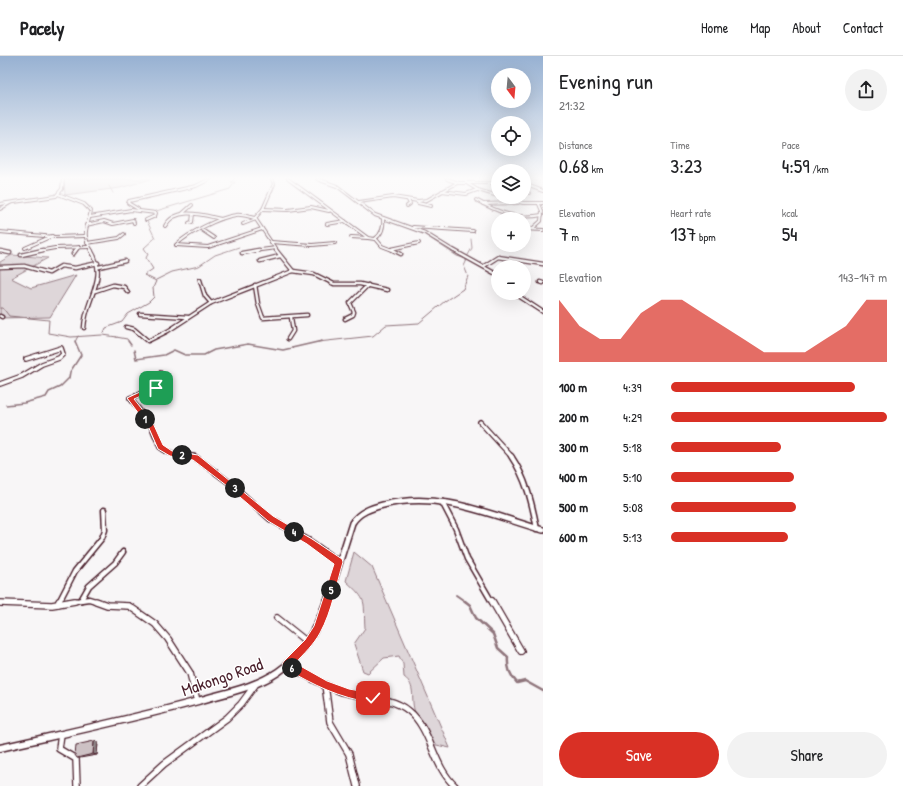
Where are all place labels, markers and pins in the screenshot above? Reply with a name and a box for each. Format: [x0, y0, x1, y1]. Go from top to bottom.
pin [139, 371, 173, 405]
pin: 1 [135, 409, 155, 429]
pin: 2 [172, 445, 192, 465]
pin: 3 [225, 478, 245, 498]
pin: 4 [284, 522, 304, 542]
pin: 5 [321, 580, 341, 600]
pin: 6 [282, 658, 302, 678]
pin [356, 681, 390, 715]

